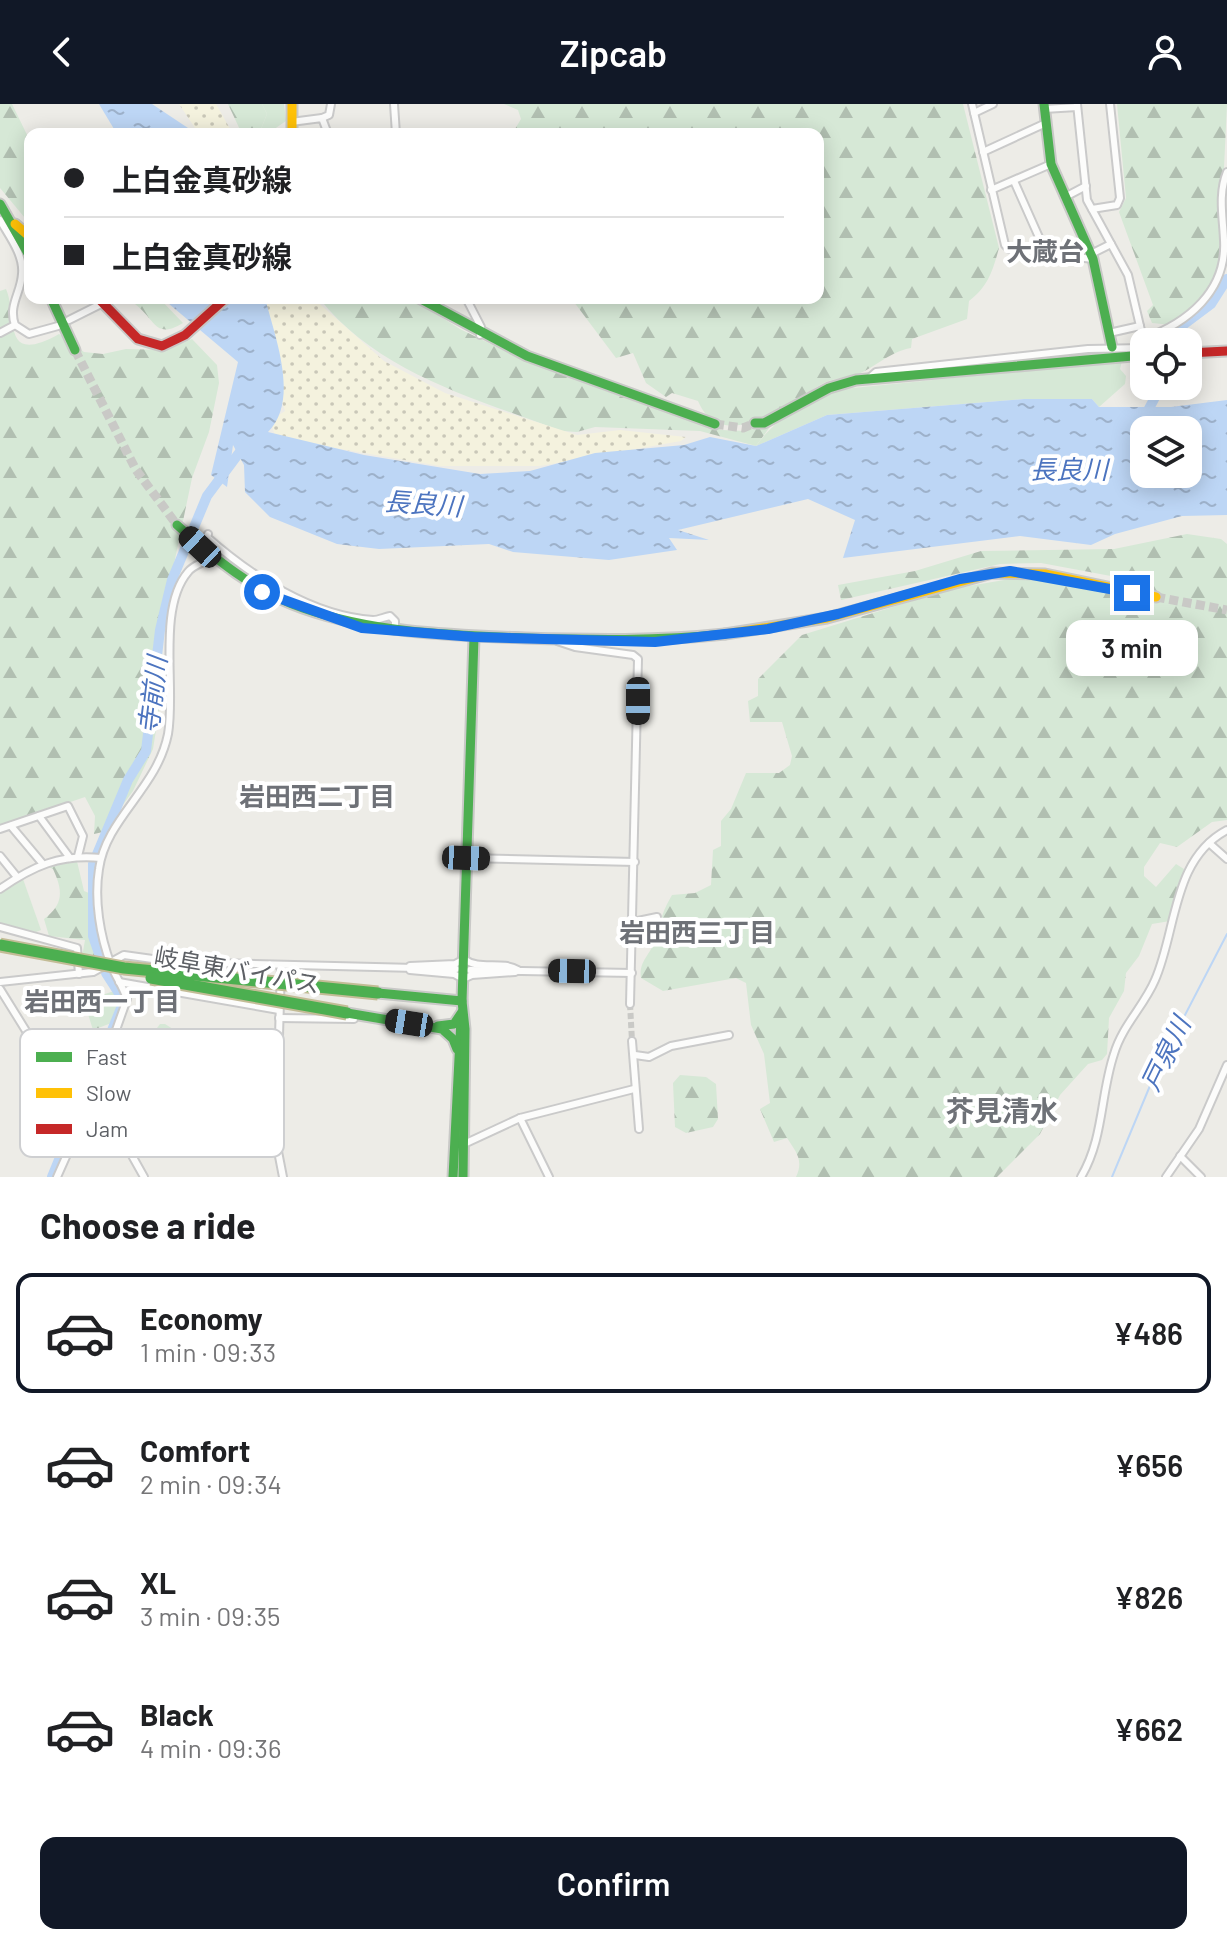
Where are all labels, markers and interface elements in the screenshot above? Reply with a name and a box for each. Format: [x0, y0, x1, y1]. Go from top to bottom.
icon: back [40, 30, 84, 74]
icon: person [1143, 30, 1187, 74]
text: Zipcab [560, 31, 667, 74]
text: 上白金真砂線 [112, 161, 292, 197]
district label: 大蔵台 [1006, 235, 1084, 266]
text: 上白金真砂線 [112, 238, 292, 274]
map controls [1130, 328, 1202, 488]
button: locate [1130, 328, 1202, 400]
button: layers [1130, 416, 1202, 488]
water label: 長良川 [1030, 453, 1111, 484]
water label: 長良川 [383, 484, 466, 521]
car [174, 522, 226, 572]
route start [244, 574, 280, 610]
route end [1114, 575, 1150, 611]
callout: 3 min [1066, 621, 1198, 677]
text: 3 min [1101, 632, 1163, 663]
water label: 寺前川 [131, 651, 172, 735]
car [626, 677, 650, 725]
district label: 岩田西二丁目 [239, 780, 395, 811]
car [442, 845, 490, 871]
district label: 岩田西三丁目 [619, 916, 775, 947]
street label: 岐阜東バイパス [152, 941, 322, 998]
car [548, 959, 596, 983]
district label: 岩田西一丁目 [24, 985, 180, 1016]
car [383, 1007, 435, 1039]
water label: 戸泉川 [1134, 1009, 1197, 1095]
legend [20, 1029, 284, 1157]
text: Fast [86, 1043, 128, 1069]
text: Slow [86, 1079, 131, 1105]
district label: 芥見清水 [946, 1093, 1058, 1127]
text: Jam [86, 1115, 128, 1141]
text: Choose a ride [40, 1203, 256, 1246]
icon: car [44, 1297, 116, 1369]
text: Economy [140, 1300, 263, 1336]
text: ¥486 [1113, 1315, 1183, 1351]
text: 1 min · 09:33 [140, 1336, 276, 1367]
icon: car [44, 1429, 116, 1501]
text: Comfort [140, 1432, 250, 1468]
text: ¥656 [1115, 1447, 1183, 1483]
text: 2 min · 09:34 [140, 1468, 282, 1499]
icon: car [44, 1561, 116, 1633]
text: XL [140, 1564, 176, 1600]
text: ¥826 [1114, 1579, 1183, 1615]
text: 3 min · 09:35 [140, 1600, 280, 1631]
icon: car [44, 1693, 116, 1765]
text: Black [140, 1696, 214, 1732]
text: ¥662 [1114, 1711, 1183, 1747]
text: 4 min · 09:36 [140, 1732, 281, 1763]
button: Confirm [40, 1837, 1187, 1929]

